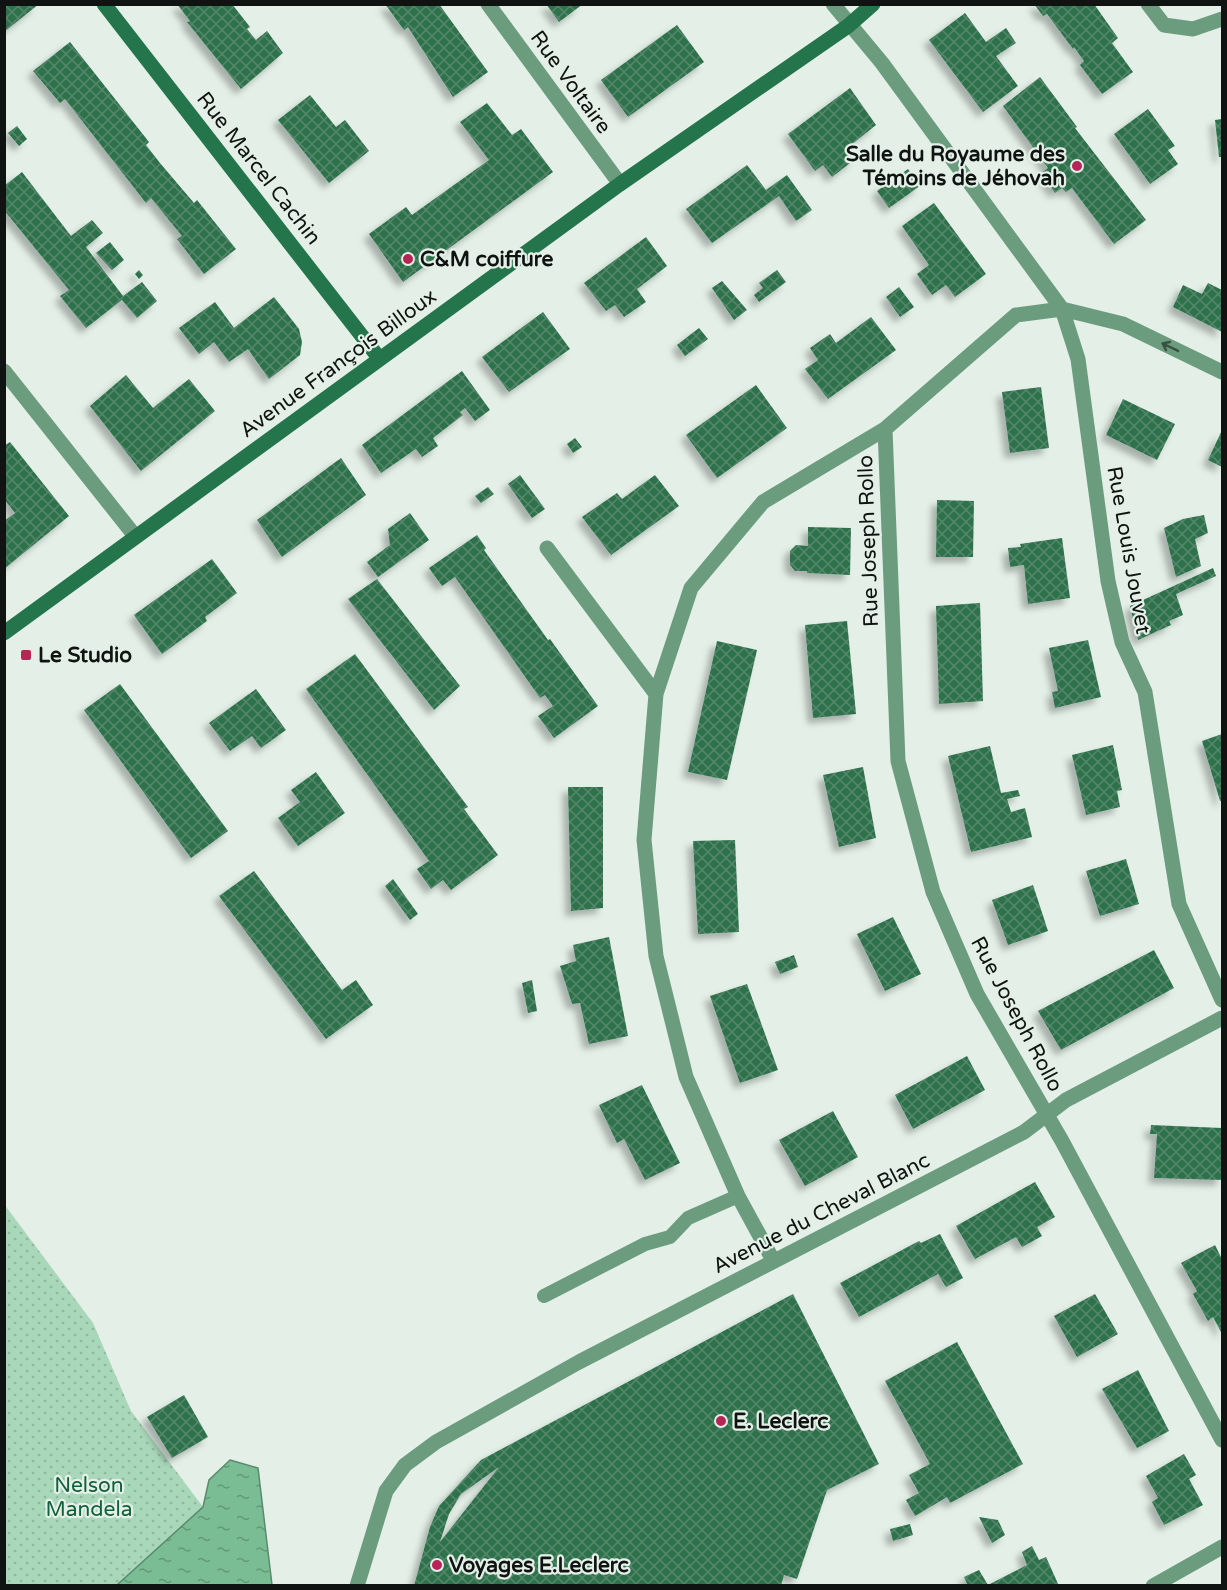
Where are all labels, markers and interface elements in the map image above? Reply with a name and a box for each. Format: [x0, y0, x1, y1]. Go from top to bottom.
street label: Rue Voltaire [525, 26, 616, 139]
street label: Rue Marcel Cachin [191, 87, 326, 250]
place label: Salle du Royaume des Témoins de Jéhovah [846, 142, 1065, 191]
marker: Salle du Royaume des Témoins de Jéhovah [1070, 159, 1084, 173]
place label: C&M coiffure [420, 247, 553, 272]
marker: C&M coiffure [401, 252, 415, 266]
street label: Avenue François Billoux [235, 284, 441, 443]
one-way arrow [1161, 340, 1179, 352]
street label: Rue Joseph Rollo [853, 455, 884, 627]
street label: Rue Louis Jouvet [1101, 464, 1156, 636]
place label: Le Studio [38, 643, 132, 668]
marker: Le Studio [19, 648, 33, 662]
street label: Rue Joseph Rollo [965, 932, 1068, 1096]
street label: Avenue du Cheval Blanc [709, 1148, 934, 1279]
place label: E. Leclerc [733, 1409, 829, 1434]
marker: E. Leclerc [714, 1414, 728, 1428]
park label: Nelson Mandela [45, 1473, 133, 1522]
place label: Voyages E.Leclerc [449, 1553, 629, 1578]
marker: Voyages E.Leclerc [430, 1558, 444, 1572]

